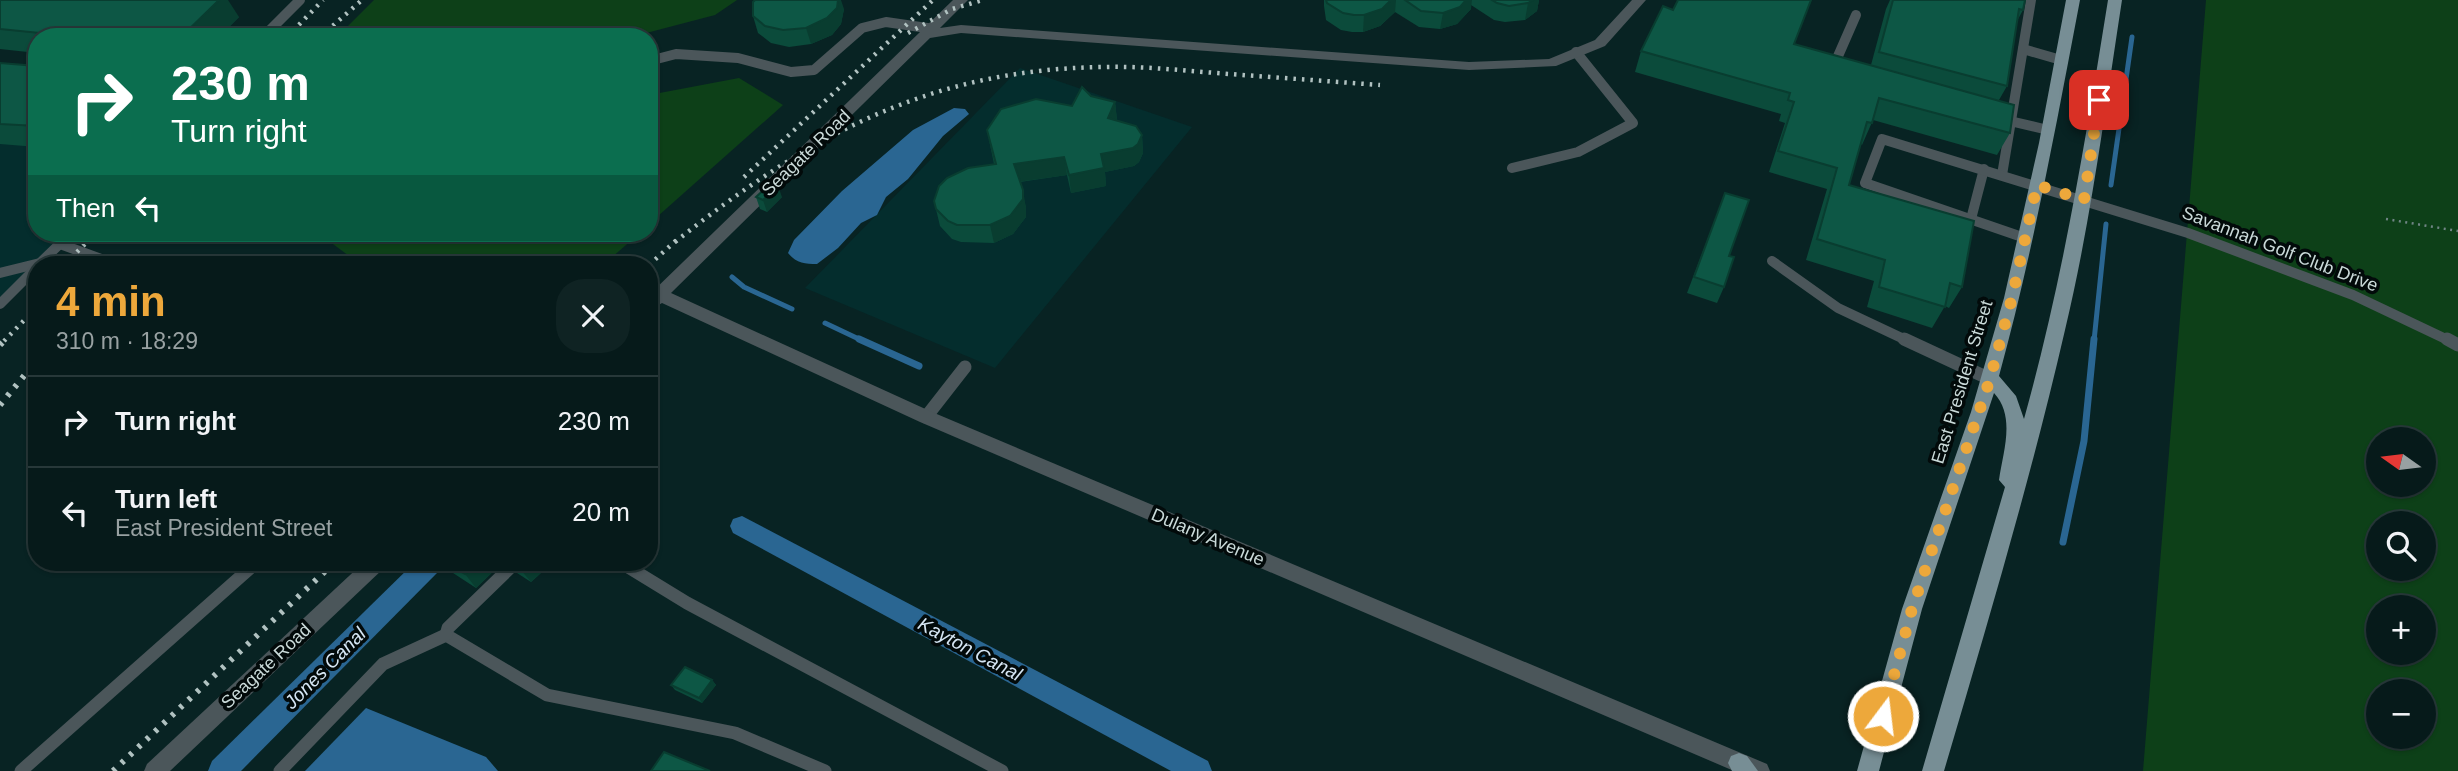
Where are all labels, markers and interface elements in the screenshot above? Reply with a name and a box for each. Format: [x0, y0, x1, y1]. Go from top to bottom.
icon: right [56, 56, 147, 147]
text: 230 m [171, 56, 310, 110]
pin [2069, 70, 2129, 130]
icon: arrive [2080, 81, 2118, 119]
street label: Seagate Road [758, 106, 854, 200]
text: Turn right [171, 113, 307, 149]
icon: left [129, 189, 167, 227]
text: Then [56, 193, 115, 223]
street label: Savannah Golf Club Drive [2179, 202, 2381, 296]
text: 4 min [56, 278, 166, 325]
button: close [556, 279, 630, 353]
street label: East President Street [1928, 298, 1996, 466]
text: 310 m · 18:29 [56, 328, 198, 354]
icon: right [56, 403, 94, 441]
text: Turn right [115, 406, 236, 436]
text: 230 m [558, 406, 630, 436]
north arrow [2366, 427, 2436, 497]
map controls [2366, 427, 2436, 749]
text: Turn left [115, 484, 217, 514]
icon: left [56, 494, 94, 532]
text: 20 m [572, 497, 630, 527]
street label: Dulany Avenue [1149, 504, 1267, 570]
button: search [2366, 511, 2436, 581]
text: East President Street [115, 515, 332, 541]
button: + [2366, 595, 2436, 665]
water label: Kayton Canal [915, 613, 1026, 685]
street label: Seagate Road [217, 619, 315, 713]
water label: Jones Canal [280, 623, 370, 713]
position arrow [1846, 679, 1920, 753]
button: − [2366, 679, 2436, 749]

